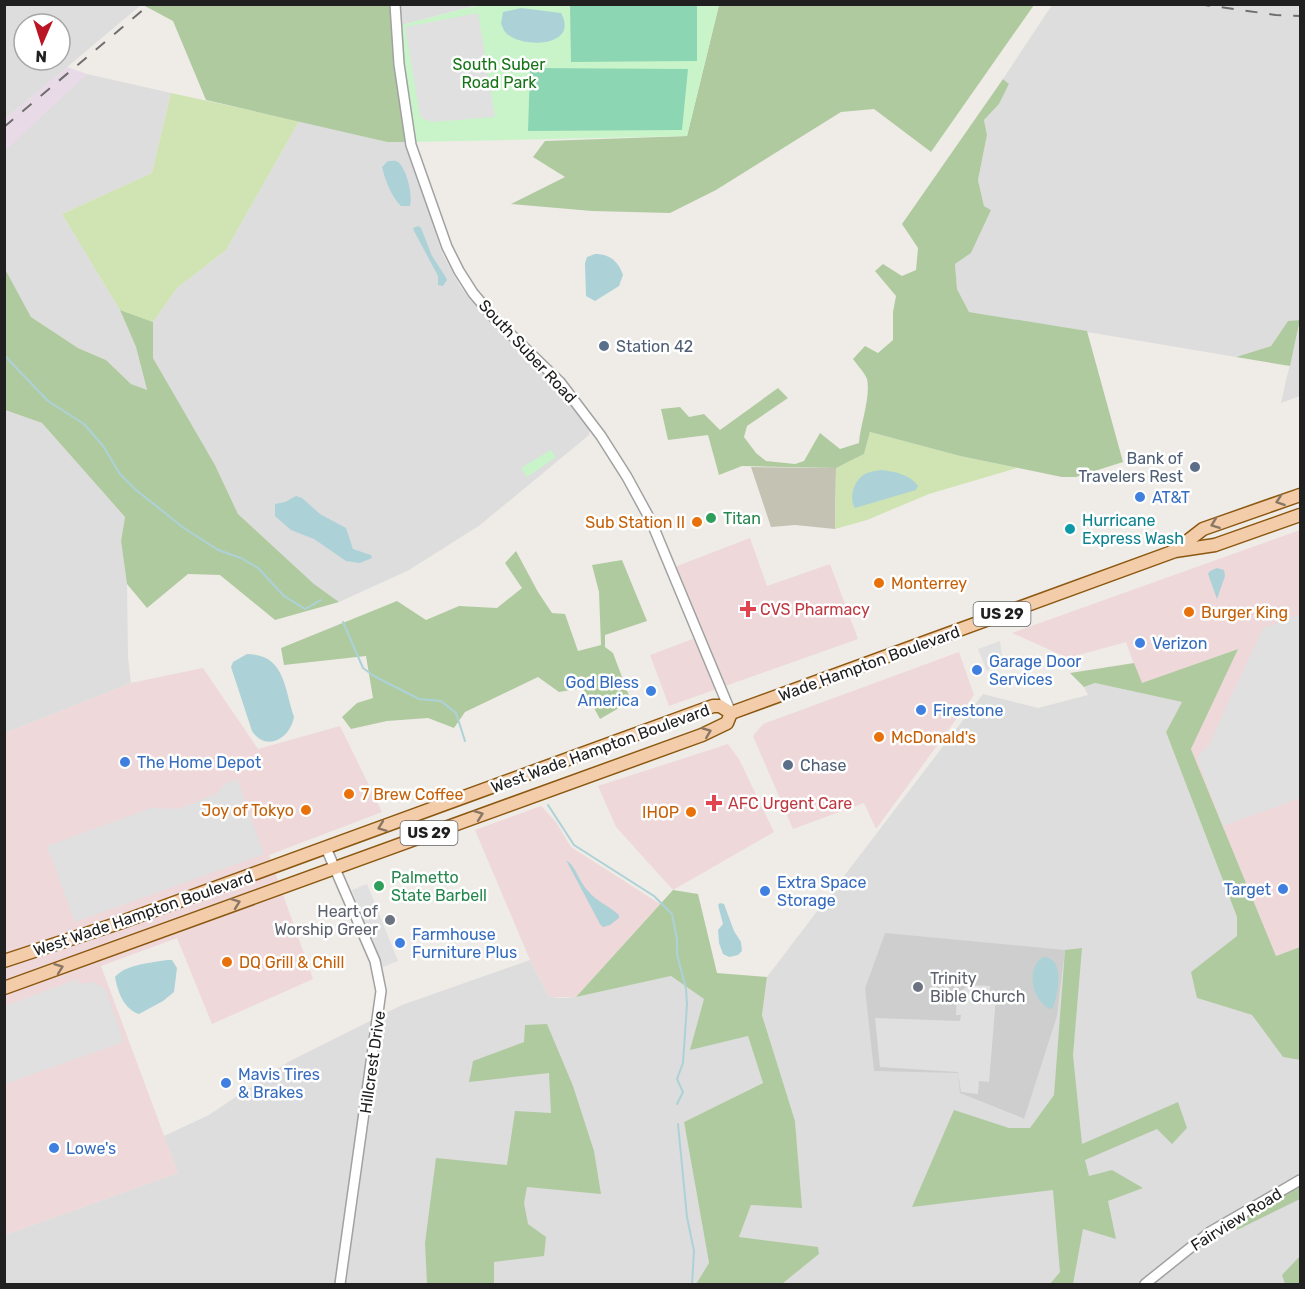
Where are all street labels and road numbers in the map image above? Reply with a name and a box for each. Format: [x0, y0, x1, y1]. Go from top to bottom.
street label: South Suber Road [475, 296, 580, 407]
road number: US 29 [974, 602, 1030, 626]
street label: Wade Hampton Boulevard [776, 622, 962, 705]
street label: West Wade Hampton Boulevard [488, 700, 712, 797]
road number: US 29 [400, 821, 458, 845]
street label: West Wade Hampton Boulevard [31, 867, 255, 960]
street label: Hillcrest Drive [356, 1009, 389, 1115]
street label: Fairview Road [1187, 1184, 1285, 1255]

